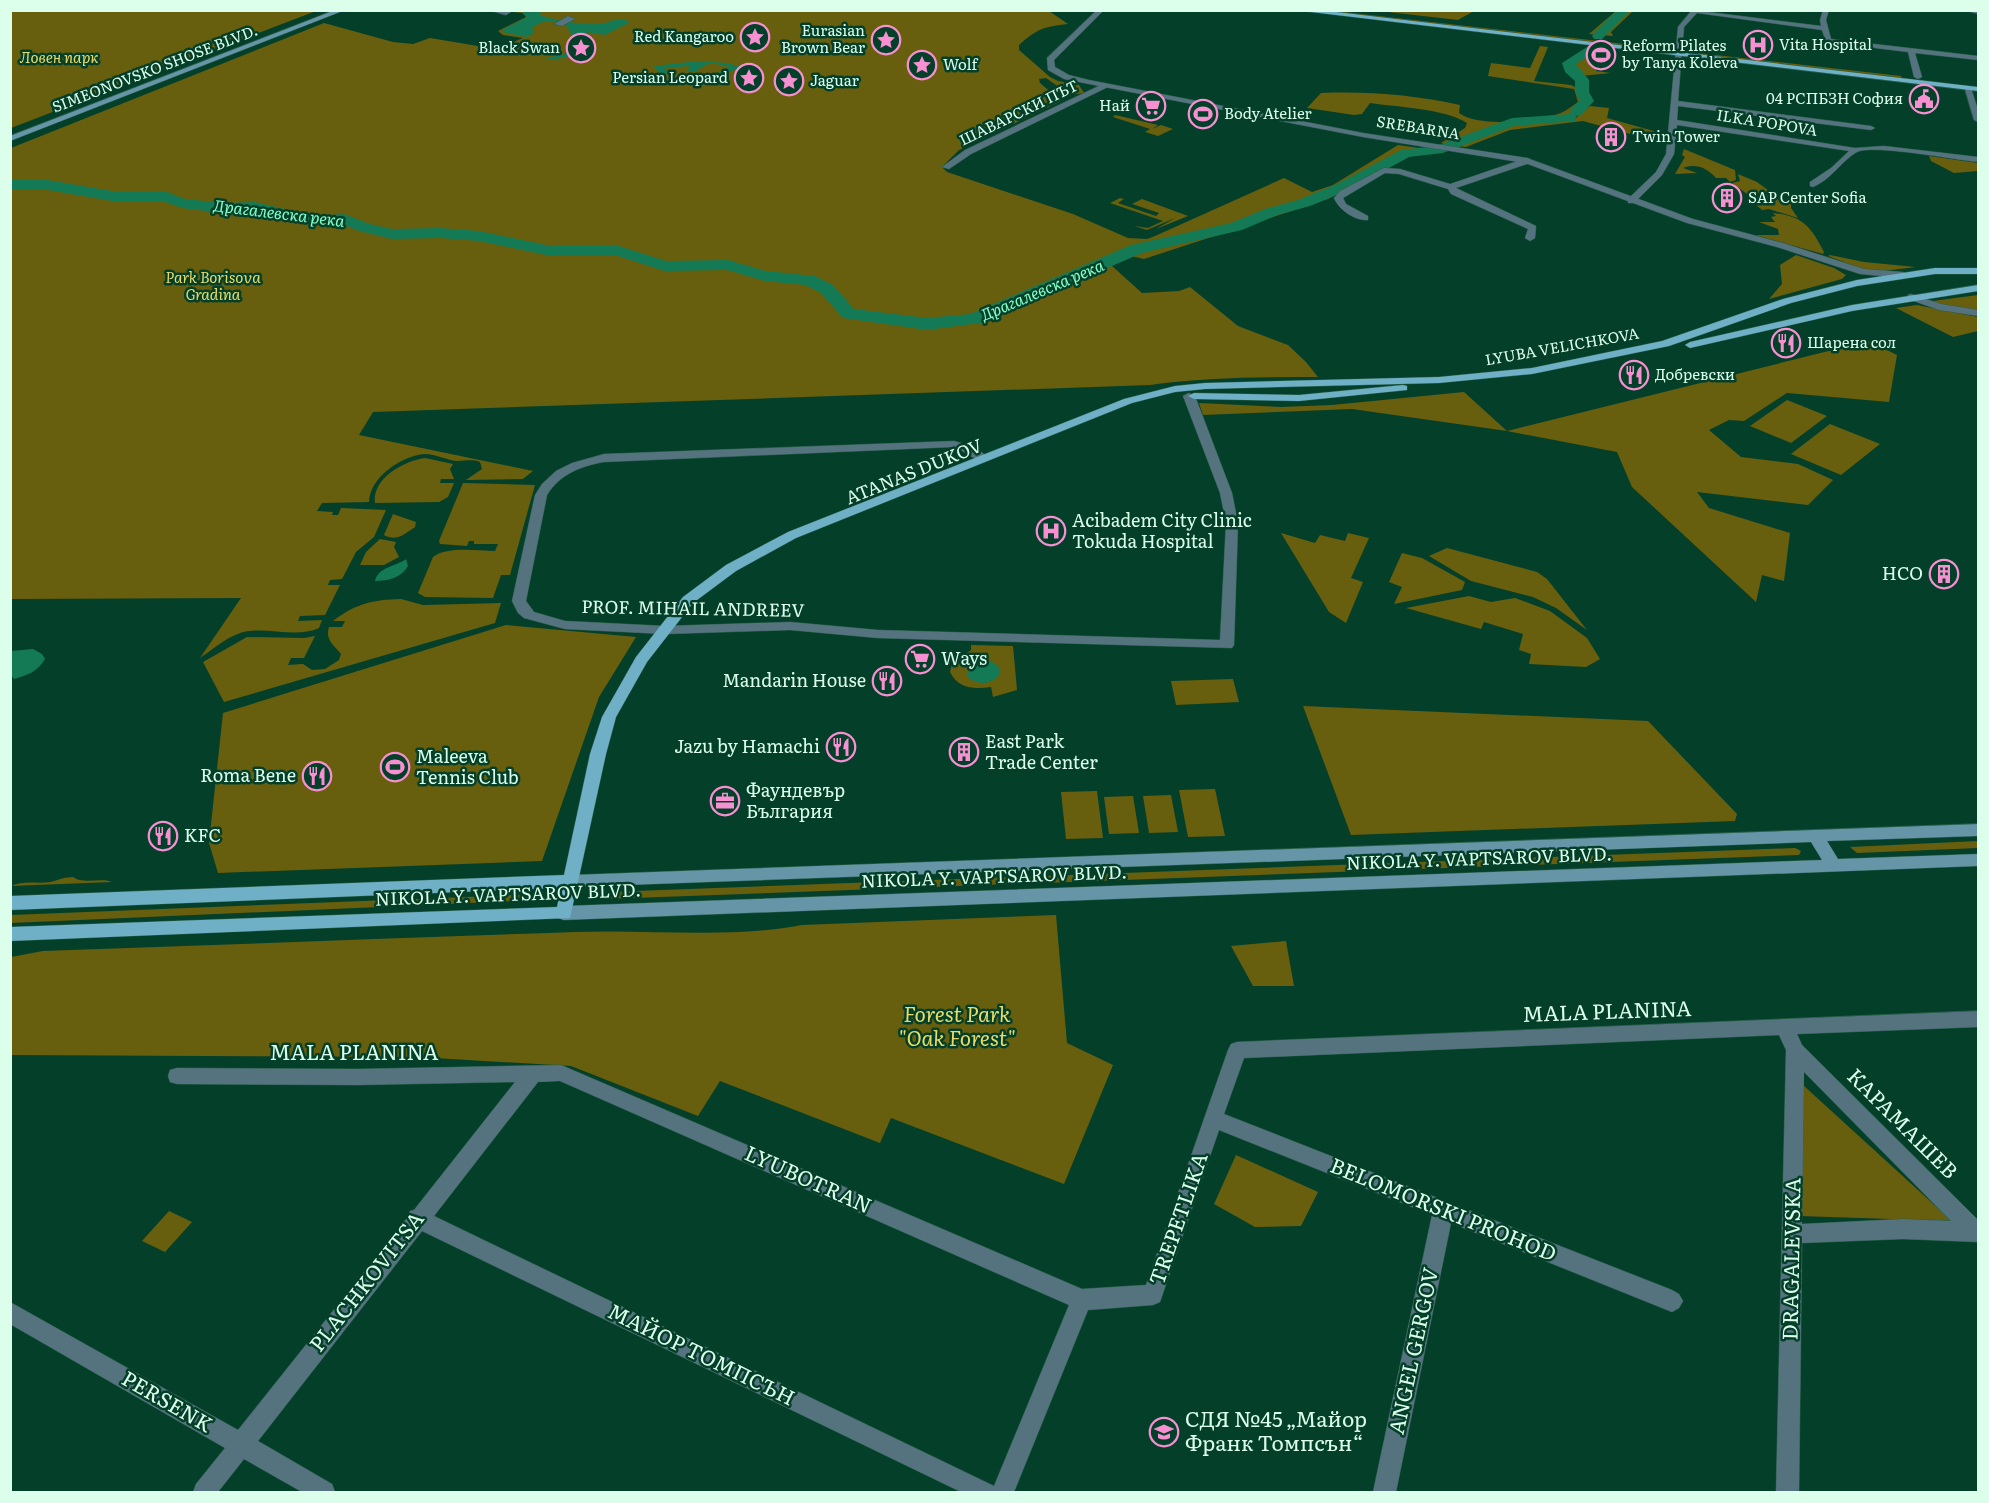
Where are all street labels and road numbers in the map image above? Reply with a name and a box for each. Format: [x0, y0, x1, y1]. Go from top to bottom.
street label: SIMEONOVSKO SHOSE BLVD. [48, 18, 261, 118]
street label: ШАВАРСКИ ПЪТ [955, 73, 1082, 150]
street label: ILKA POPOVA [1715, 102, 1819, 141]
street label: SREBARNA [1375, 109, 1461, 144]
street label: LYUBA VELICHKOVA [1483, 321, 1640, 370]
street label: ATANAS DUKOV [841, 431, 986, 510]
street label: PROF. MIHAIL ANDREEV [581, 592, 805, 623]
street label: NIKOLA Y. VAPTSAROV BLVD. [1345, 839, 1612, 876]
street label: NIKOLA Y. VAPTSAROV BLVD. [860, 857, 1127, 894]
street label: NIKOLA Y. VAPTSAROV BLVD. [374, 875, 641, 912]
street label: MALA PLANINA [1522, 991, 1692, 1028]
street label: MALA PLANINA [269, 1035, 439, 1066]
street label: КАРАМАШЕВ [1841, 1060, 1966, 1185]
street label: LYUBOTRAN [741, 1136, 877, 1220]
street label: TREPETLIKA [1139, 1147, 1214, 1289]
street label: BELOMORSKI PROHOD [1326, 1148, 1562, 1267]
street label: DRAGALEVSKA [1773, 1177, 1806, 1341]
street label: PLACHKOVITSA [300, 1203, 430, 1357]
street label: ANGEL GERGOV [1379, 1264, 1444, 1437]
street label: МАЙОР ТОМПСЪН [603, 1294, 801, 1412]
street label: PERSENK [117, 1361, 220, 1438]

